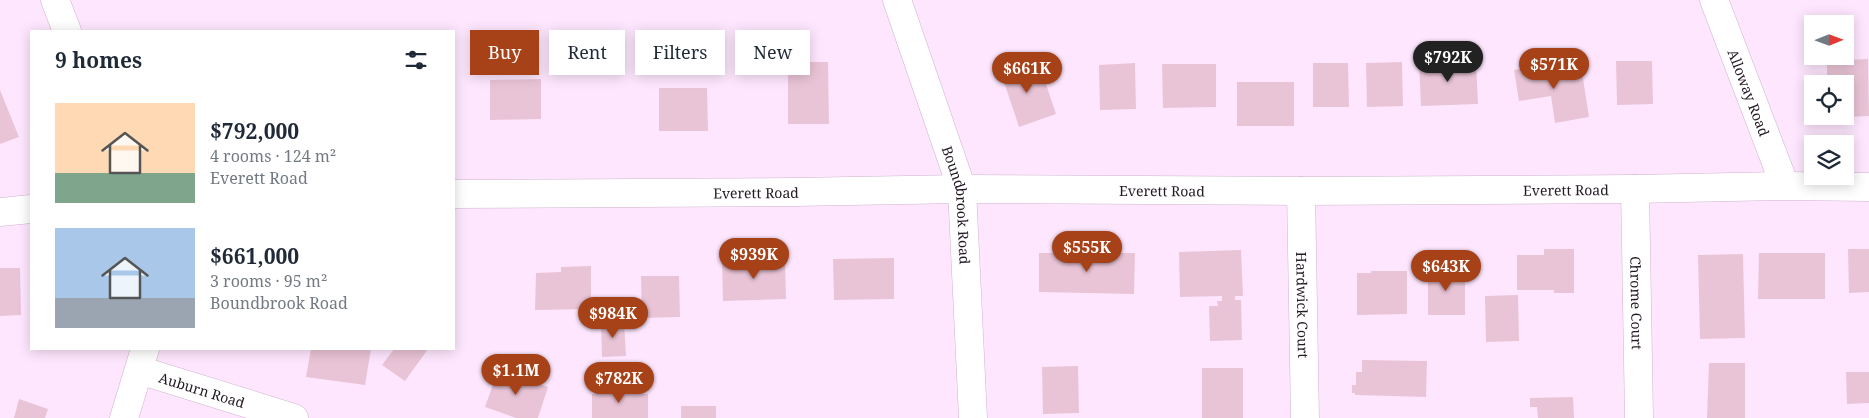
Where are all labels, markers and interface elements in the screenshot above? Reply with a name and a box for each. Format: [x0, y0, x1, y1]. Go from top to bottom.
north arrow [1804, 15, 1854, 65]
map controls [1804, 15, 1854, 185]
chip: Buy [470, 30, 539, 75]
chip: Rent [549, 30, 625, 75]
chip: Filters [635, 30, 725, 75]
chip: New [735, 30, 810, 75]
pin: $792K [1413, 41, 1483, 83]
text: 9 homes [55, 46, 142, 74]
icon: filters [402, 46, 430, 74]
text: $792K [1424, 46, 1472, 68]
street label: Alloway Road [1724, 46, 1775, 139]
pin: $571K [1519, 48, 1589, 90]
pin: $661K [992, 52, 1062, 94]
text: $571K [1530, 53, 1578, 75]
text: $661K [1003, 57, 1051, 79]
button: locate [1804, 75, 1854, 125]
text: $792,000 [210, 117, 299, 145]
icon: home [95, 123, 155, 183]
button: layers [1804, 135, 1854, 185]
street label: Boundbrook Road [938, 143, 975, 265]
text: 4 rooms · 124 m² [210, 145, 336, 167]
text: Everett Road [210, 167, 308, 189]
street label: Everett Road [1119, 180, 1205, 200]
street label: Everett Road [1523, 180, 1609, 199]
street label: Everett Road [713, 182, 799, 202]
pin: $555K [1052, 230, 1122, 273]
text: $555K [1063, 236, 1111, 258]
pin: $939K [719, 238, 789, 280]
text: $661,000 [210, 242, 299, 270]
text: $939K [730, 243, 778, 265]
icon: home [95, 248, 155, 308]
pin: $643K [1411, 250, 1481, 292]
street label: Hardwick Court [1293, 252, 1313, 359]
text: $643K [1422, 255, 1470, 277]
street label: Chrome Court [1627, 256, 1647, 350]
text: 3 rooms · 95 m² [210, 270, 327, 292]
text: Boundbrook Road [210, 292, 348, 314]
pin: $984K [578, 296, 648, 339]
text: $984K [589, 302, 637, 324]
pin: $1.1M [481, 354, 551, 396]
text: $1.1M [492, 359, 540, 381]
pin: $782K [584, 362, 654, 404]
street label: Auburn Road [157, 367, 248, 412]
text: $782K [595, 367, 643, 389]

